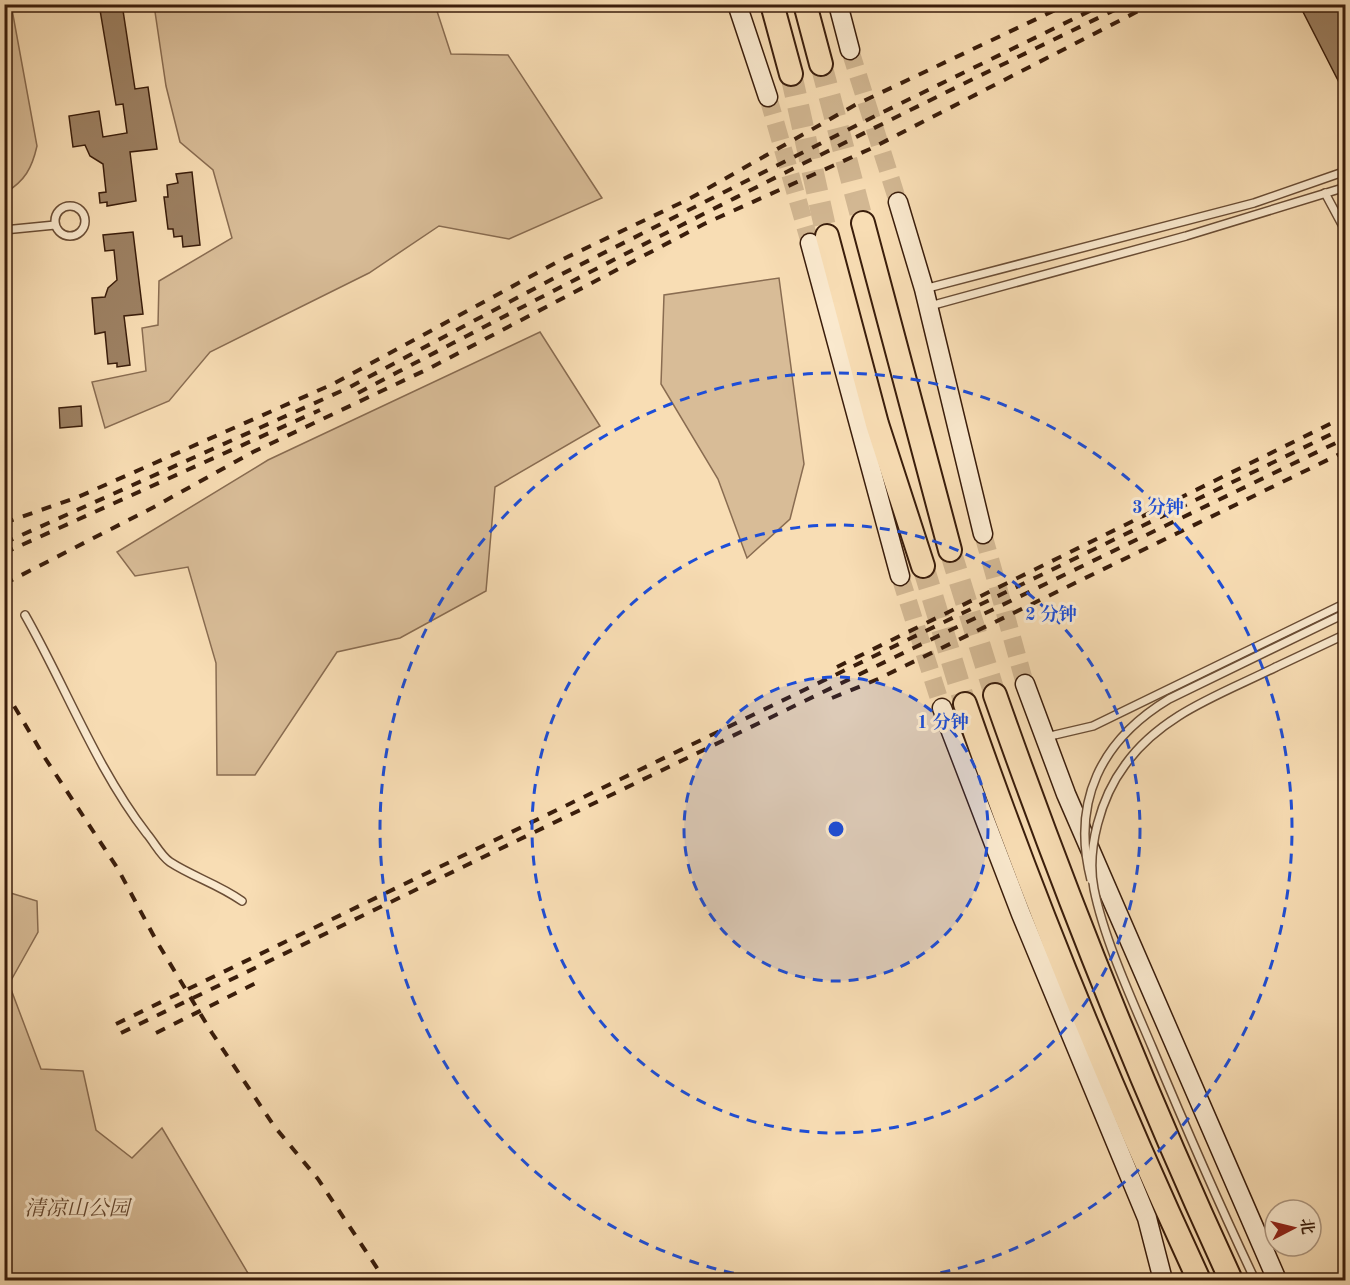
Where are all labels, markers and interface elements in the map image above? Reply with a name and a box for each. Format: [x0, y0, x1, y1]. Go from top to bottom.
text: 3 分钟 [1132, 497, 1184, 517]
text: 2 分钟 [1025, 604, 1077, 624]
text: 1 分钟 [917, 712, 969, 732]
centre of rings [826, 819, 846, 839]
park label: 清凉山公园 [25, 1197, 132, 1220]
north arrow [1263, 1198, 1323, 1258]
text: 北 [1297, 1217, 1317, 1235]

